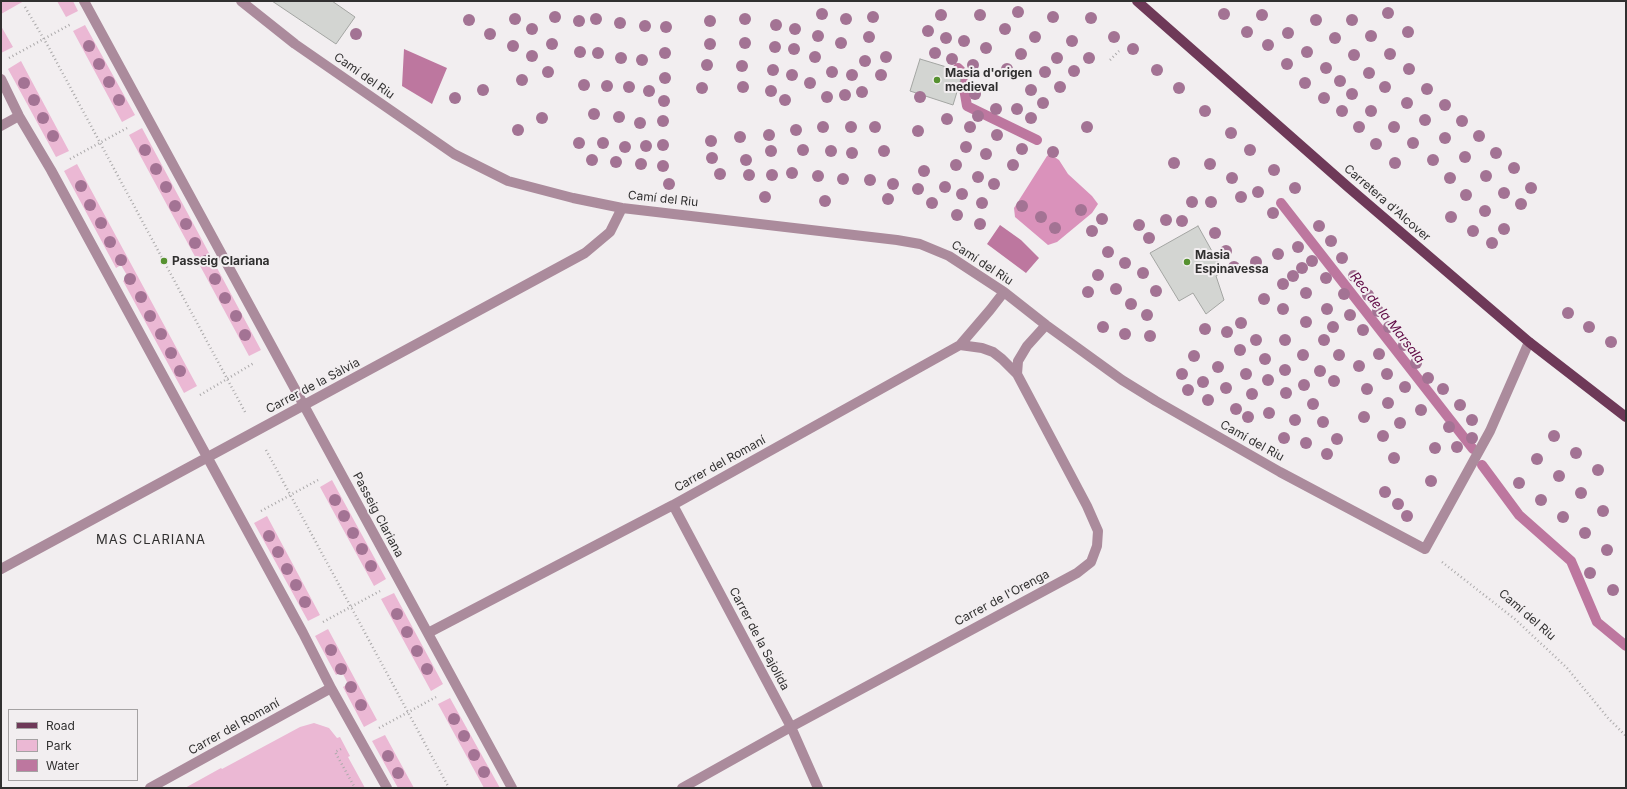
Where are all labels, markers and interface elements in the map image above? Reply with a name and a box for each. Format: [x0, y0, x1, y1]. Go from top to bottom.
street label: Camí del Riu [331, 50, 397, 102]
place label: Masia d'origen medieval [945, 66, 1032, 94]
marker: Masia d'origen medieval [932, 75, 942, 85]
street label: Carretera d'Alcover [1341, 161, 1433, 245]
street label: Camí del Riu [627, 188, 699, 210]
street label: Camí del Riu [948, 238, 1016, 288]
place label: Masia Espinavessa [1195, 248, 1269, 276]
place label: Passeig Clariana [172, 254, 270, 268]
marker: Passeig Clariana [159, 256, 169, 266]
marker: Masia Espinavessa [1182, 257, 1192, 267]
water label: Rec de la Marsala [1347, 269, 1427, 367]
street label: Carrer de la Sàlvia [264, 355, 362, 417]
street label: Camí del Riu [1218, 418, 1286, 464]
street label: Carrer del Romaní [672, 433, 768, 495]
street label: Passeig Clariana [350, 470, 406, 560]
district label: MAS CLARIANA [96, 532, 206, 548]
street label: Carrer de l'Orenga [952, 567, 1052, 629]
street label: Carrer de la Sajolida [726, 585, 792, 693]
street label: Camí del Riu [1496, 586, 1558, 644]
street label: Carrer del Romaní [186, 696, 282, 758]
legend [8, 709, 138, 781]
text: Road [46, 718, 75, 733]
text: Park [46, 738, 72, 753]
text: Water [46, 758, 79, 773]

